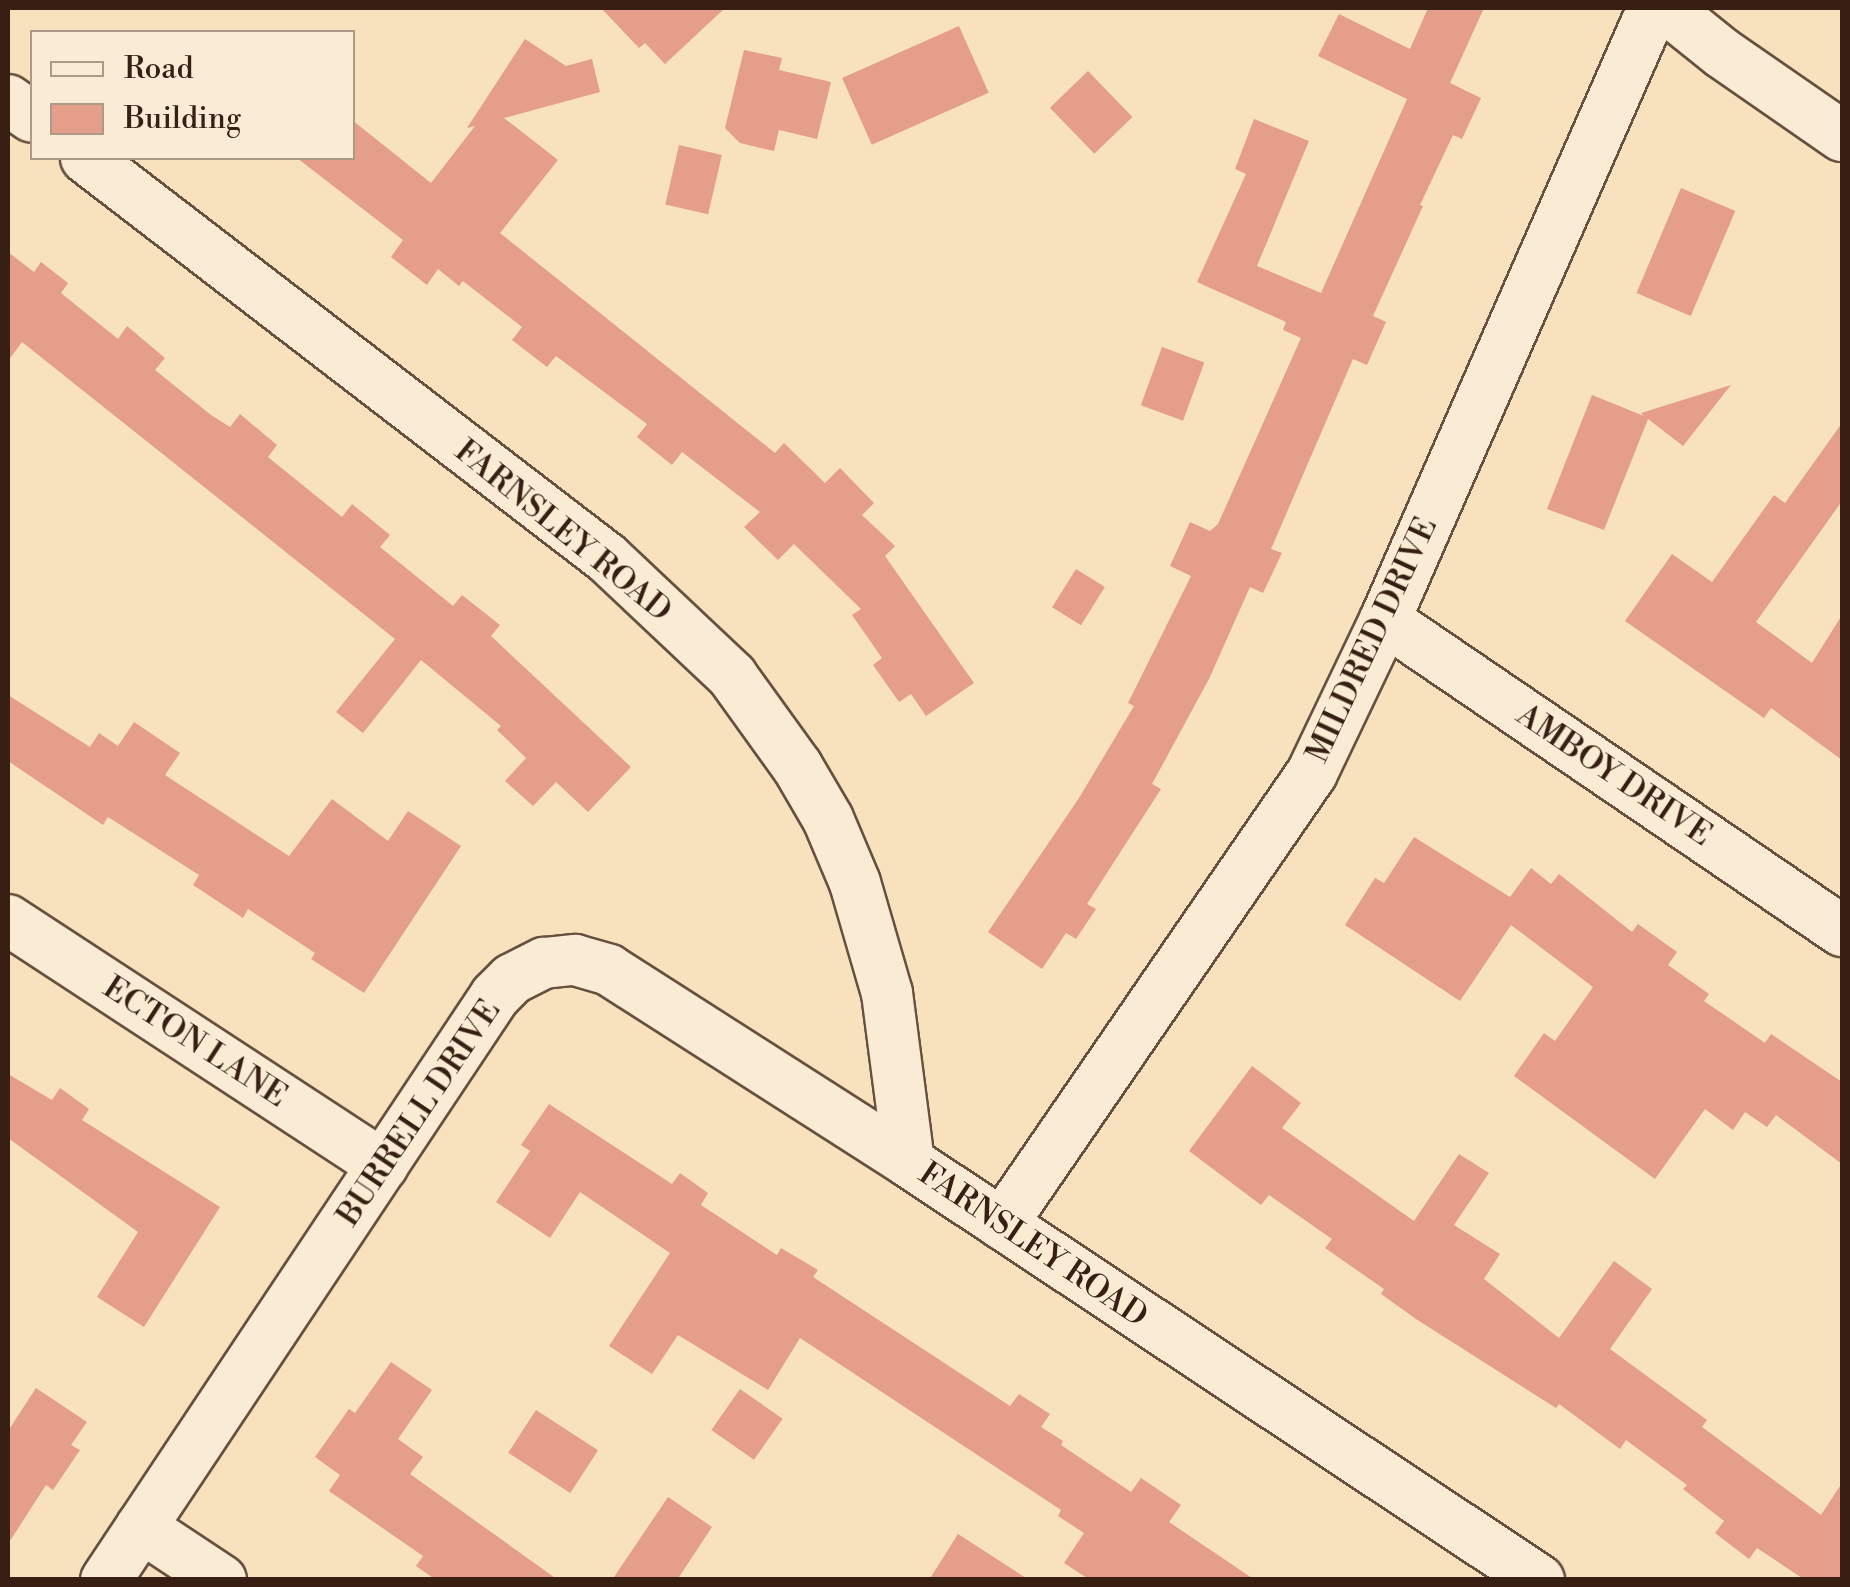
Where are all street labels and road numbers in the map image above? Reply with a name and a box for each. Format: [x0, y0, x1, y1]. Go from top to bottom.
street label: FARNSLEY ROAD [447, 432, 679, 630]
street label: MILDRED DRIVE [1298, 511, 1446, 769]
street label: AMBOY DRIVE [1509, 696, 1719, 854]
street label: ECTON LANE [96, 968, 294, 1116]
street label: BURRELL DRIVE [329, 993, 509, 1233]
street label: FARNSLEY ROAD [911, 1154, 1155, 1336]

